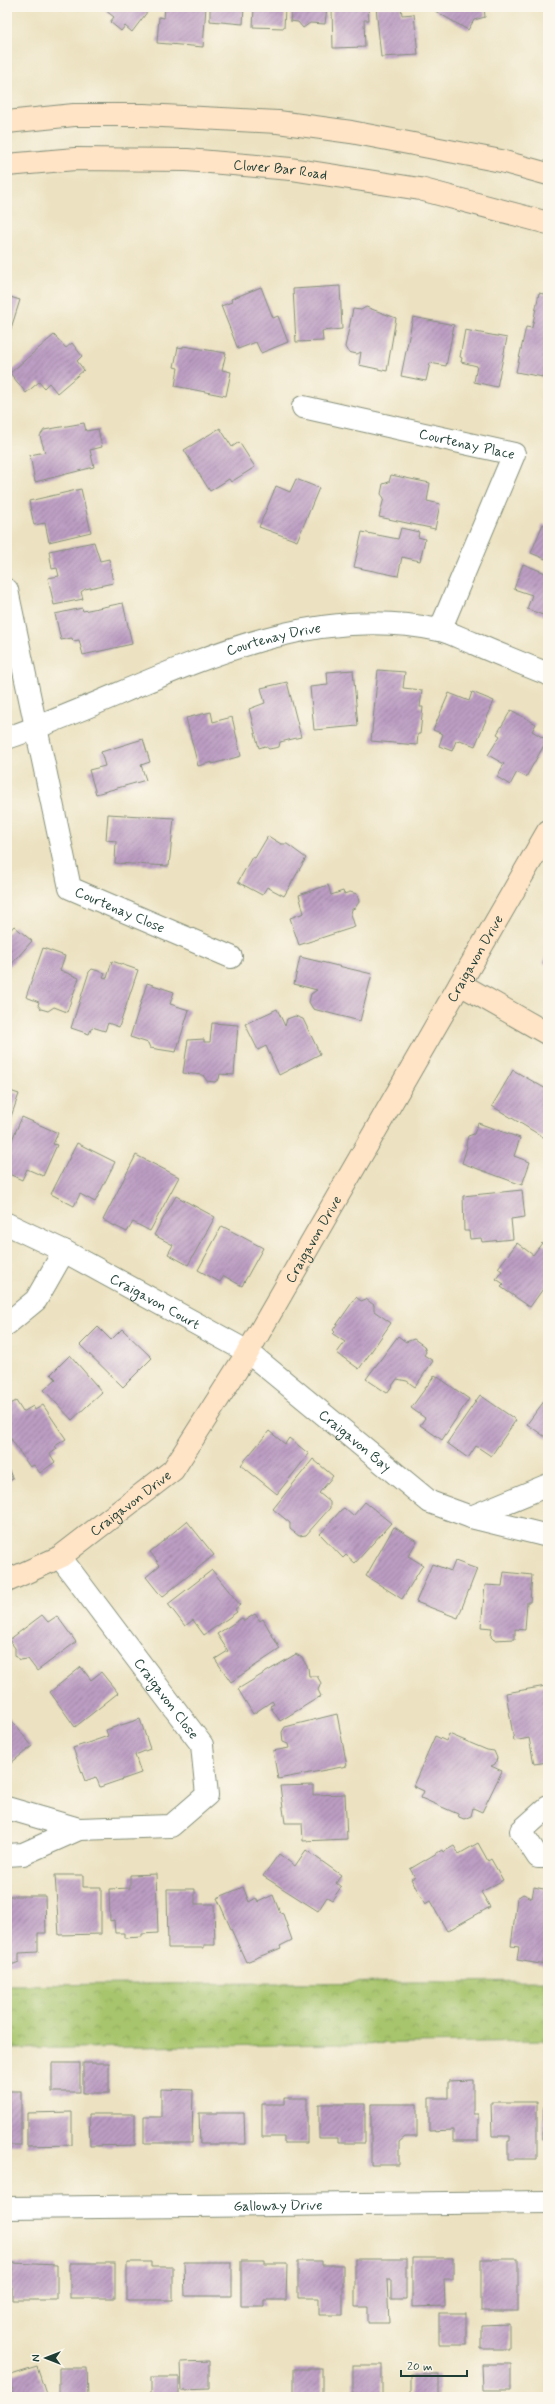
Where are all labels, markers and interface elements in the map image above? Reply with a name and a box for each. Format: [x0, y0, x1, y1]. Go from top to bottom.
street label: Clover Bar Road [232, 156, 328, 184]
street label: Courtenay Place [417, 425, 516, 464]
street label: Courtenay Drive [224, 619, 322, 660]
street label: Courtenay Close [72, 883, 167, 938]
street label: Craigavon Drive [443, 912, 508, 1006]
street label: Craigavon Drive [282, 1193, 346, 1286]
street label: Craigavon Court [106, 1270, 203, 1334]
street label: Craigavon Bay [315, 1406, 395, 1476]
street label: Craigavon Drive [87, 1467, 175, 1541]
street label: Craigavon Close [129, 1655, 202, 1743]
street label: Galloway Drive [233, 2197, 323, 2215]
north arrow [26, 2338, 66, 2378]
scale bar [401, 2352, 467, 2378]
text: N [30, 2354, 44, 2362]
text: 20 m [407, 2359, 433, 2375]

